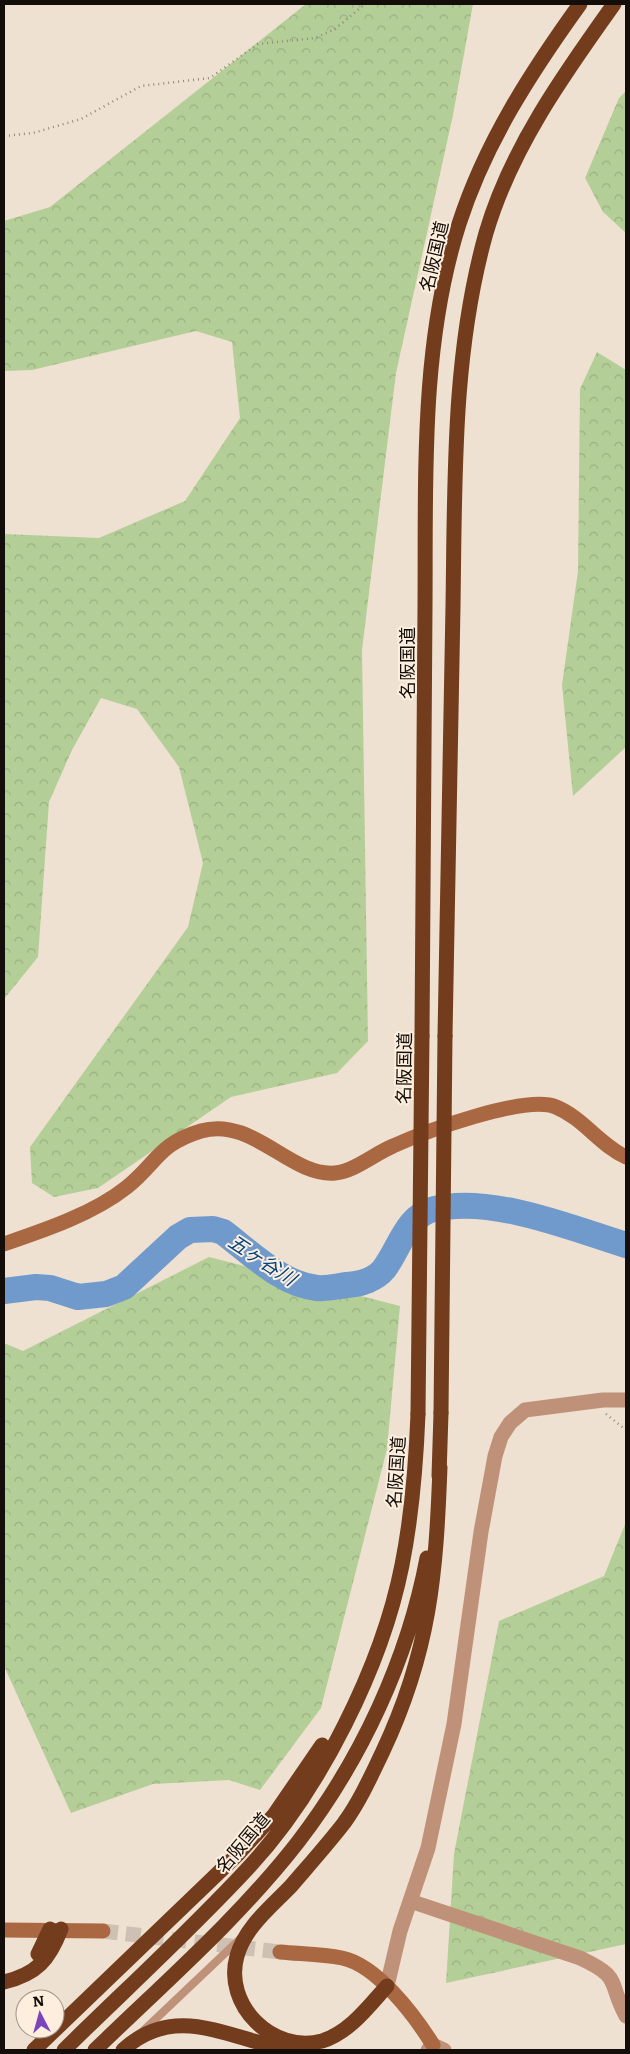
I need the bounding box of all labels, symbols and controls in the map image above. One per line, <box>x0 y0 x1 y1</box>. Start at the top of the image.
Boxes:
street label: 名阪国道 <box>412 218 454 294</box>
street label: 名阪国道 <box>393 627 420 699</box>
street label: 名阪国道 <box>389 1032 417 1104</box>
water label: 五ヶ谷川 <box>223 1227 304 1293</box>
street label: 名阪国道 <box>379 1435 411 1509</box>
street label: 名阪国道 <box>209 1806 275 1878</box>
north arrow <box>15 1989 65 2039</box>
text: N <box>32 1989 46 2011</box>

